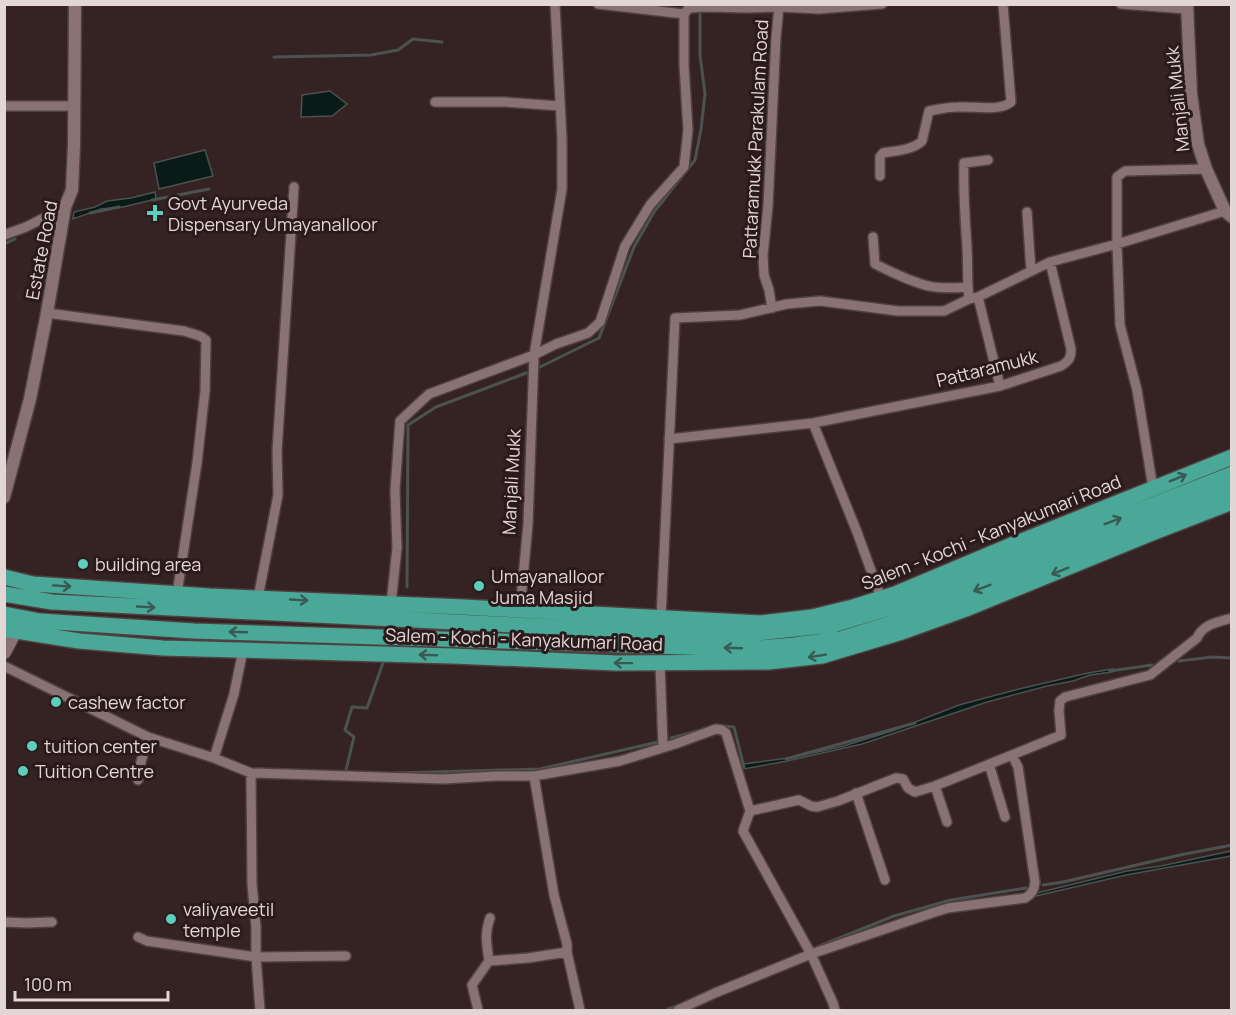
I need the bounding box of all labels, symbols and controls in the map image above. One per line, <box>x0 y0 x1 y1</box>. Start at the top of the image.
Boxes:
street label: Pattaramukk Parakulam Road <box>737 19 773 259</box>
street label: Manjali Mukk <box>1159 44 1194 153</box>
place label: Govt Ayurveda Dispensary Umayanalloor <box>168 191 378 236</box>
street label: Estate Road <box>20 198 62 302</box>
marker: Govt Ayurveda Dispensary Umayanalloor <box>146 204 164 222</box>
street label: Pattaramukk <box>934 344 1041 392</box>
street label: Manjali Mukk <box>496 427 526 536</box>
street label: Salem - Kochi - Kanyakumari Road <box>858 469 1124 595</box>
one-way arrow <box>1168 472 1187 483</box>
one-way arrow <box>1103 515 1121 526</box>
place label: building area <box>95 552 201 576</box>
marker: building area <box>76 557 90 571</box>
place label: Umayanalloor Juma Masjid <box>491 564 605 609</box>
one-way arrow <box>1052 566 1070 577</box>
marker: Umayanalloor Juma Masjid <box>472 579 486 593</box>
one-way arrow <box>52 580 72 591</box>
one-way arrow <box>973 583 992 594</box>
one-way arrow <box>288 594 308 605</box>
one-way arrow <box>136 601 156 612</box>
street label: Salem - Kochi - Kanyakumari Road <box>385 622 663 656</box>
one-way arrow <box>229 627 249 638</box>
one-way arrow <box>724 643 744 654</box>
one-way arrow <box>418 650 438 661</box>
one-way arrow <box>808 650 828 661</box>
one-way arrow <box>613 657 633 669</box>
place label: cashew factor <box>68 690 186 714</box>
marker: cashew factor <box>49 695 63 709</box>
place label: tuition center <box>44 734 157 758</box>
marker: tuition center <box>25 739 39 753</box>
place label: Tuition Centre <box>35 759 154 783</box>
marker: Tuition Centre <box>16 764 30 778</box>
place label: valiyaveetil temple <box>183 897 274 942</box>
marker: valiyaveetil temple <box>164 912 178 926</box>
scale bar <box>15 964 168 1002</box>
text: 100 m <box>24 972 72 996</box>

